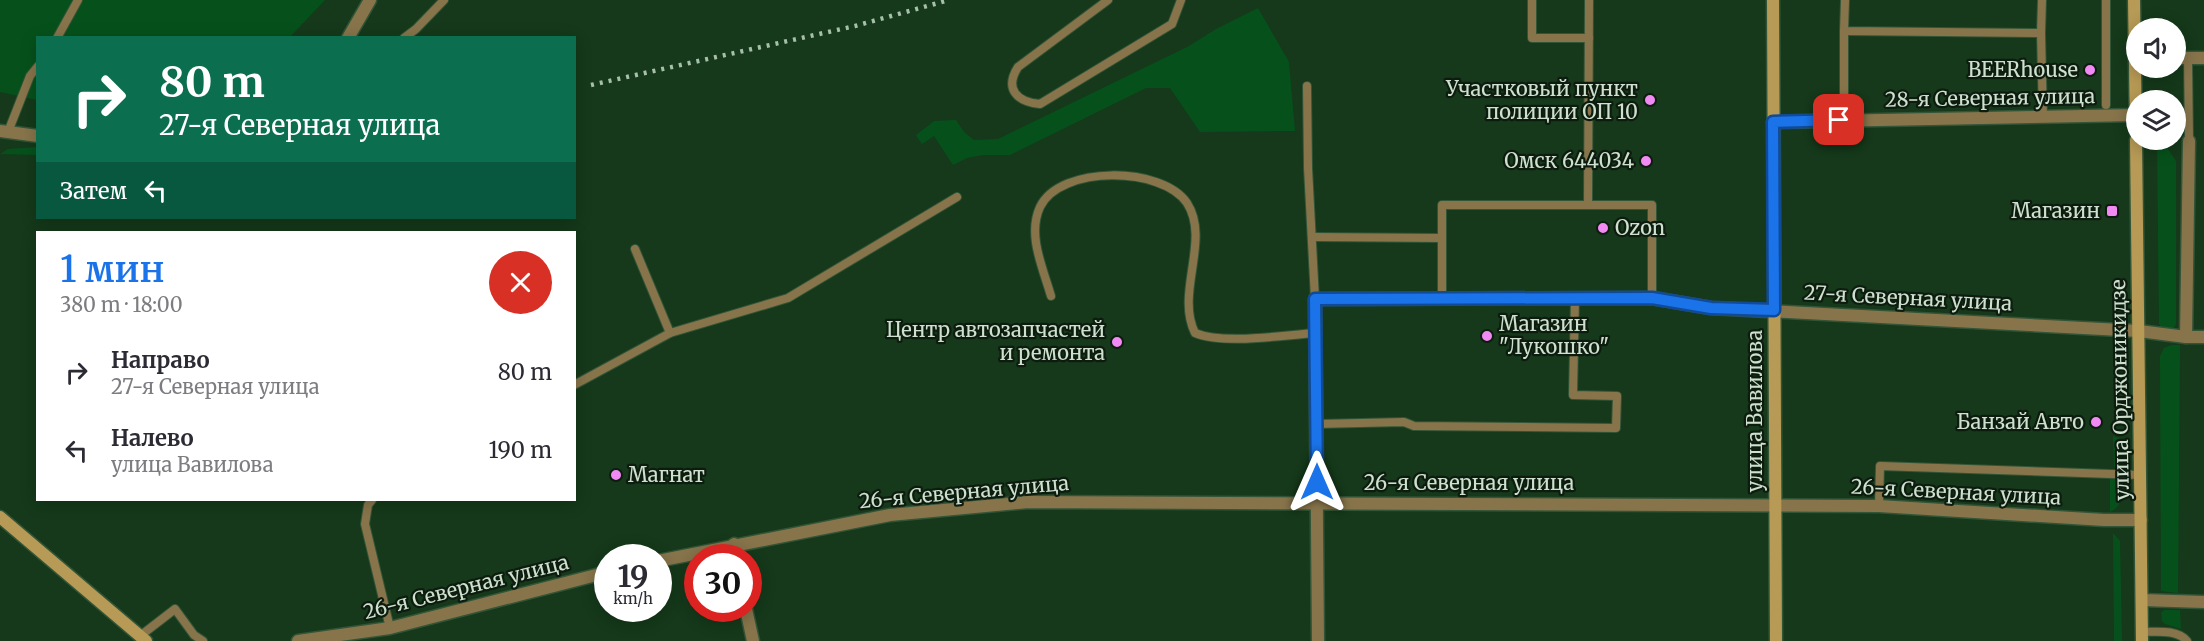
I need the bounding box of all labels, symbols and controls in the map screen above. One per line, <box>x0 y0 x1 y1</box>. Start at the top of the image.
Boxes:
map controls <box>2126 18 2186 150</box>
button: sound <box>2126 18 2186 78</box>
text: 80 m <box>159 56 265 108</box>
place label: BEERhouse <box>1968 57 2078 82</box>
icon: right <box>60 60 138 138</box>
marker: BEERhouse <box>2083 63 2097 77</box>
place label: Участковый пункт полиции ОП 10 <box>1445 76 1638 124</box>
street label: 28-я Северная улица <box>1885 83 2096 112</box>
button: layers <box>2126 90 2186 150</box>
marker: Участковый пункт полиции ОП 10 <box>1643 93 1657 107</box>
pin <box>1813 94 1864 145</box>
icon: arrive <box>1822 103 1855 136</box>
text: 27-я Северная улица <box>159 108 440 142</box>
place label: Омск 644034 <box>1504 148 1634 173</box>
marker: Омск 644034 <box>1639 154 1653 168</box>
icon: left <box>139 174 172 207</box>
text: Затем <box>60 177 127 205</box>
place label: Магазин <box>2011 198 2100 223</box>
marker: Магазин <box>2105 204 2119 218</box>
place label: Ozon <box>1615 215 1665 240</box>
marker: Ozon <box>1596 221 1610 235</box>
text: 1 мин <box>60 247 164 292</box>
button: close <box>489 251 552 314</box>
street label: улица Орджоникидзе <box>2105 279 2134 501</box>
street label: 27-я Северная улица <box>1803 280 2013 315</box>
text: 380 m · 18:00 <box>60 292 183 317</box>
place label: Магазин "Лукошко" <box>1499 311 1609 359</box>
place label: Центр автозапчастей и ремонта <box>886 317 1105 365</box>
marker: Магазин "Лукошко" <box>1480 329 1494 343</box>
street label: улица Вавилова <box>1742 330 1767 492</box>
marker: Центр автозапчастей и ремонта <box>1110 335 1124 349</box>
text: Направо <box>111 346 210 374</box>
icon: right <box>60 356 93 389</box>
text: 80 m <box>498 358 552 386</box>
text: 27-я Северная улица <box>111 374 319 399</box>
place label: Банзай Авто <box>1957 409 2084 434</box>
marker: Банзай Авто <box>2089 415 2103 429</box>
text: Налево <box>111 424 194 452</box>
icon: left <box>60 434 93 467</box>
text: 190 m <box>489 436 552 464</box>
position arrow <box>1285 450 1349 514</box>
text: улица Вавилова <box>111 452 273 477</box>
place label: Магнат <box>628 462 705 487</box>
marker: Магнат <box>609 468 623 482</box>
street label: 26-я Северная улица <box>858 470 1070 513</box>
street label: 26-я Северная улица <box>1364 470 1575 495</box>
street label: 26-я Северная улица <box>1850 474 2062 510</box>
speed limit sign: 30 <box>684 544 762 622</box>
street label: 26-я Северная улица <box>361 549 571 624</box>
text: 19 <box>617 557 649 595</box>
text: km/h <box>613 589 653 608</box>

